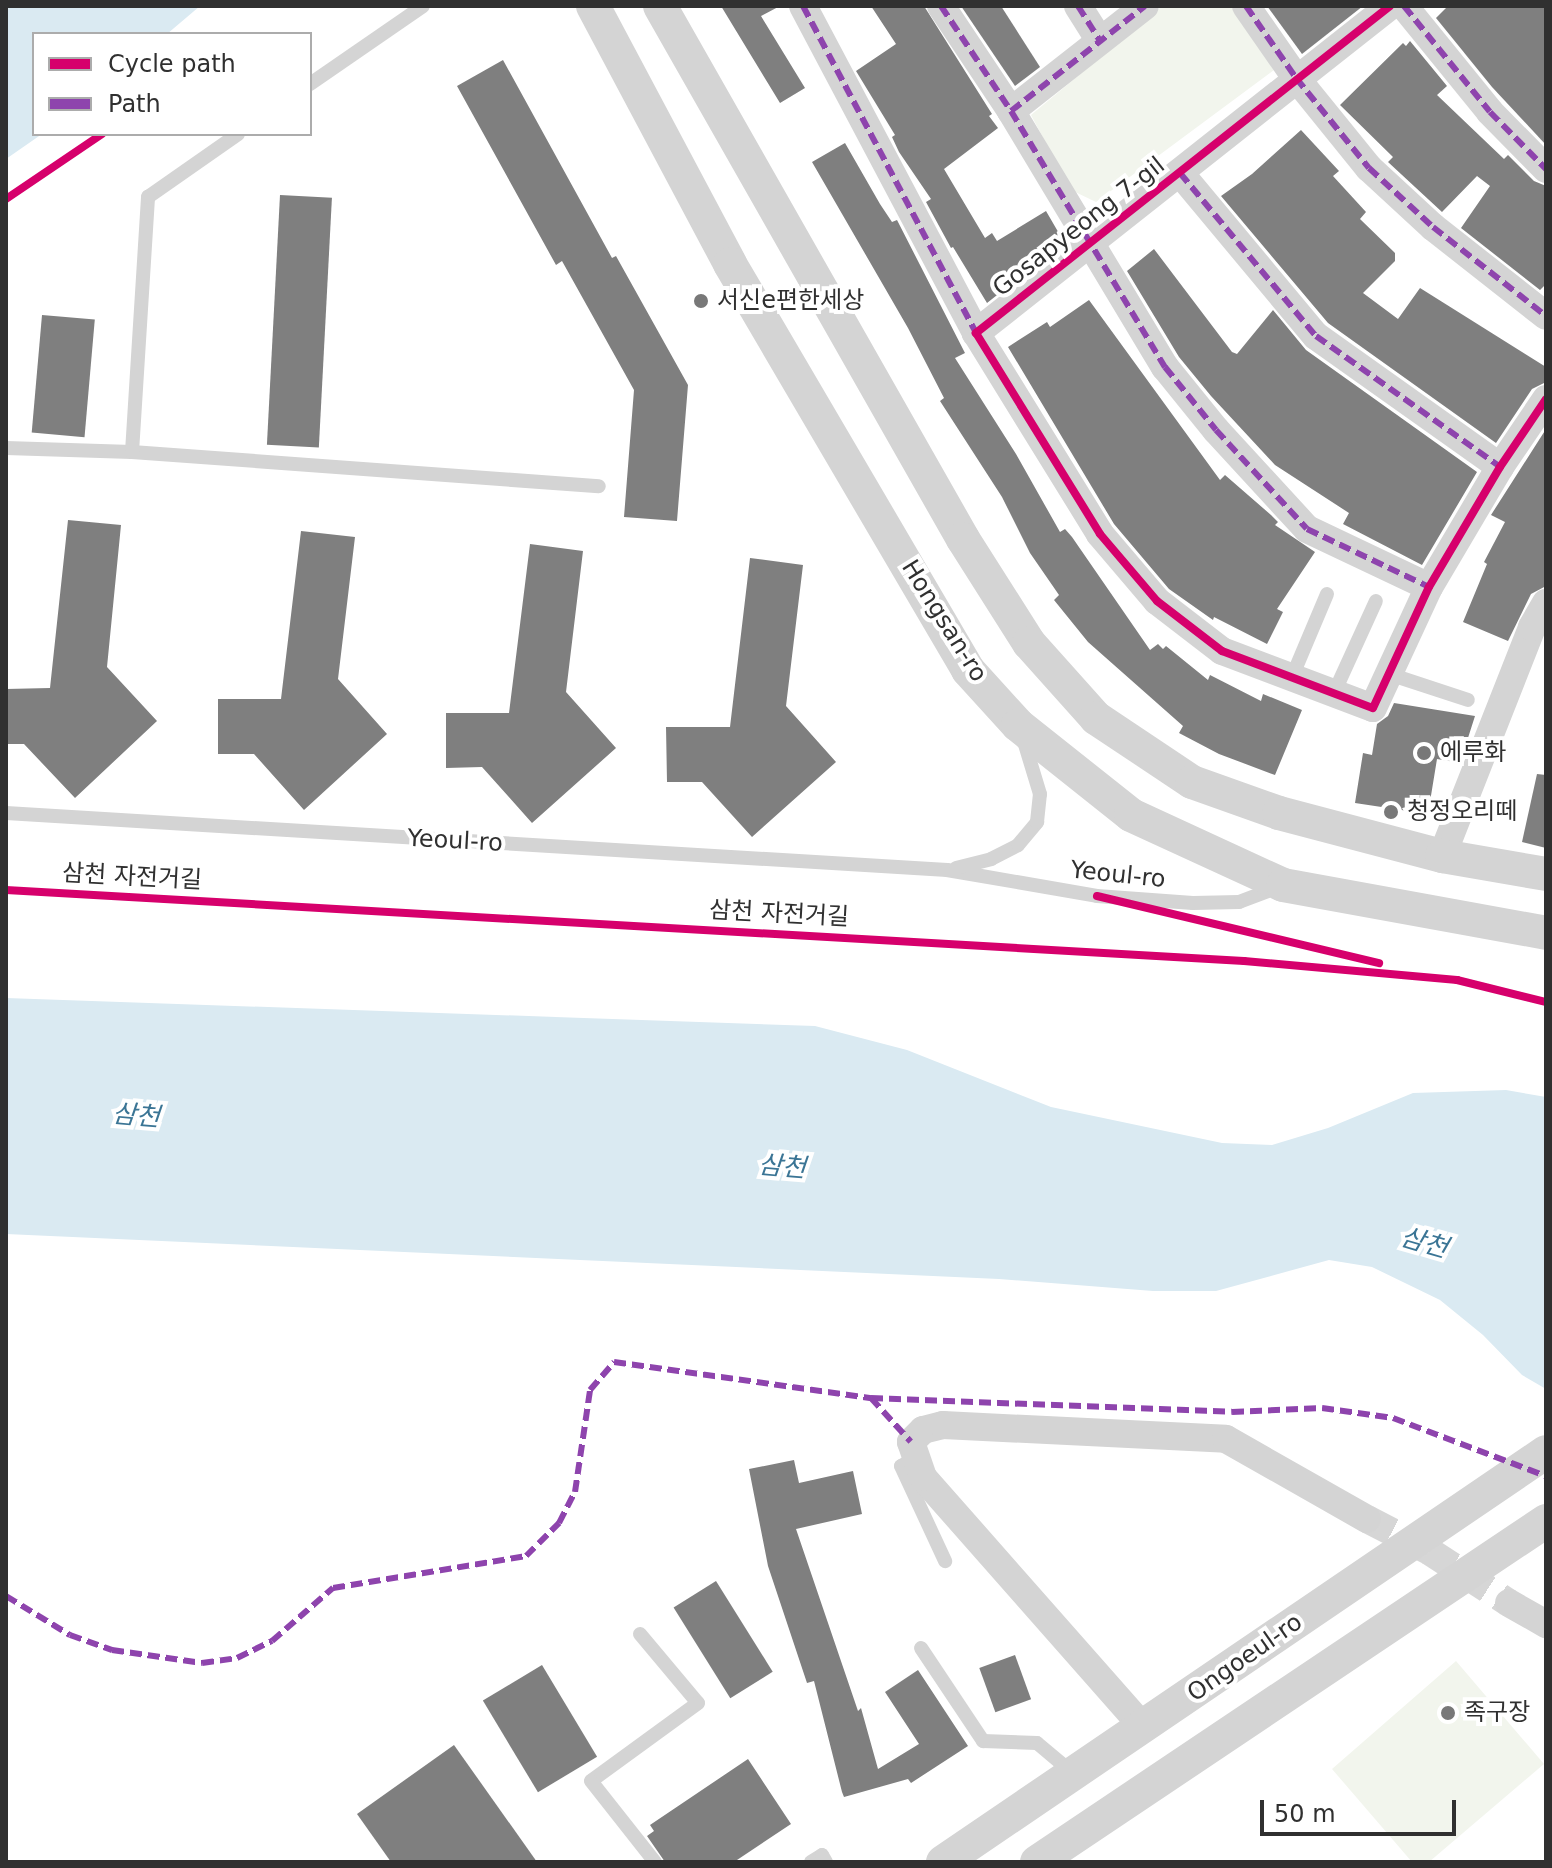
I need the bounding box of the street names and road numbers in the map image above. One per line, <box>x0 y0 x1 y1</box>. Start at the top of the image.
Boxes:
street label: Gosapyeong 7-gil <box>987 151 1171 303</box>
street label: Hongsan-ro <box>895 555 993 687</box>
street label: Yeoul-ro <box>407 824 503 858</box>
street label: Yeoul-ro <box>1069 856 1167 894</box>
street label: 삼천 자전거길 <box>61 859 203 895</box>
street label: 삼천 자전거길 <box>708 896 850 932</box>
street label: Ongoeul-ro <box>1182 1608 1308 1708</box>

